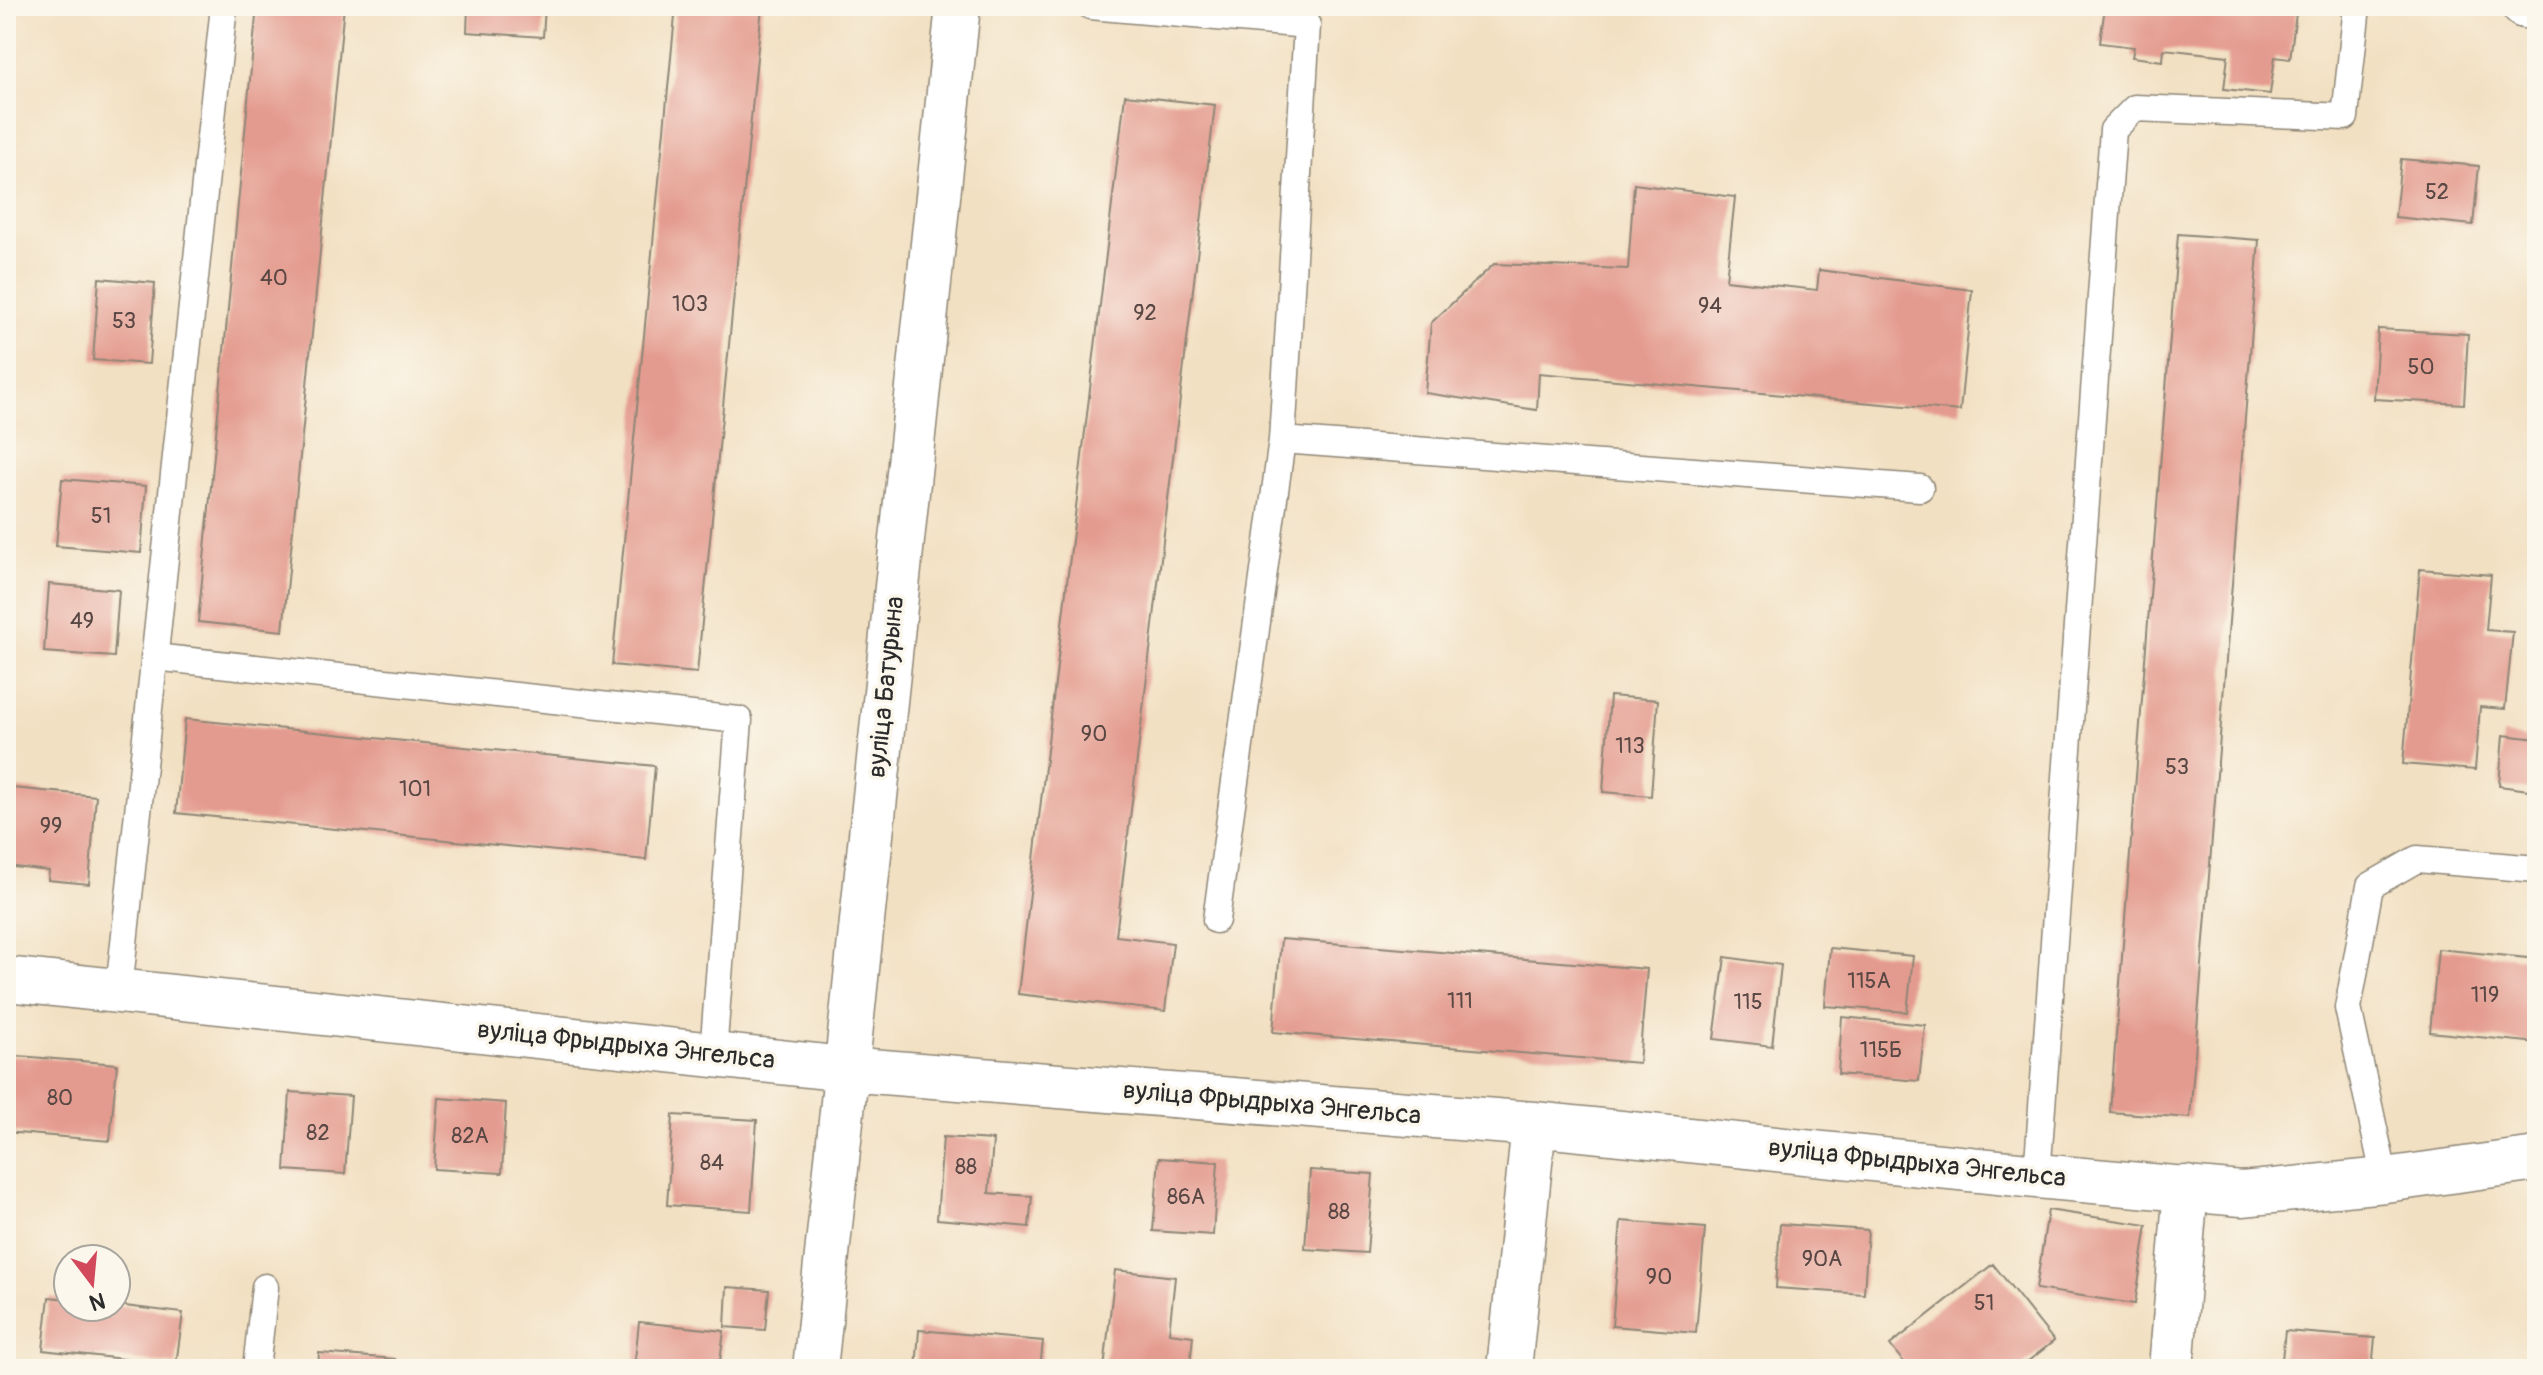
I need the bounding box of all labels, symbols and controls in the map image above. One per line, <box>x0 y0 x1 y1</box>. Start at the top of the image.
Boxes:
house number: 52 <box>2425 178 2449 206</box>
house number: 40 <box>260 264 288 292</box>
house number: 103 <box>672 290 708 318</box>
house number: 94 <box>1698 292 1722 320</box>
house number: 92 <box>1133 299 1157 327</box>
house number: 53 <box>112 307 136 335</box>
house number: 50 <box>2408 353 2434 381</box>
house number: 51 <box>91 502 111 530</box>
street label: вуліца Батурына <box>861 595 911 779</box>
house number: 49 <box>70 607 94 635</box>
house number: 90 <box>1081 720 1107 748</box>
house number: 113 <box>1615 732 1645 760</box>
house number: 53 <box>2165 753 2189 781</box>
house number: 101 <box>399 775 431 803</box>
house number: 99 <box>40 812 62 840</box>
house number: 115А <box>1847 967 1891 995</box>
house number: 119 <box>2471 981 2499 1009</box>
house number: 111 <box>1447 987 1473 1015</box>
house number: 115 <box>1733 988 1763 1016</box>
street label: вуліца Фрыдрыха Энгельса <box>476 1013 776 1077</box>
house number: 115Б <box>1860 1036 1902 1064</box>
street label: вуліца Фрыдрыха Энгельса <box>1122 1074 1422 1132</box>
house number: 80 <box>47 1084 73 1112</box>
house number: 82 <box>306 1119 330 1147</box>
house number: 82А <box>451 1122 489 1150</box>
street label: вуліца Фрыдрыха Энгельса <box>1767 1131 2067 1195</box>
house number: 84 <box>700 1149 724 1177</box>
house number: 88 <box>955 1153 977 1181</box>
house number: 86А <box>1167 1183 1205 1211</box>
house number: 88 <box>1328 1198 1350 1226</box>
north arrow <box>52 1243 132 1323</box>
house number: 90А <box>1802 1245 1842 1273</box>
house number: 90 <box>1646 1263 1672 1291</box>
text: N <box>86 1286 108 1317</box>
house number: 51 <box>1974 1289 1994 1317</box>

